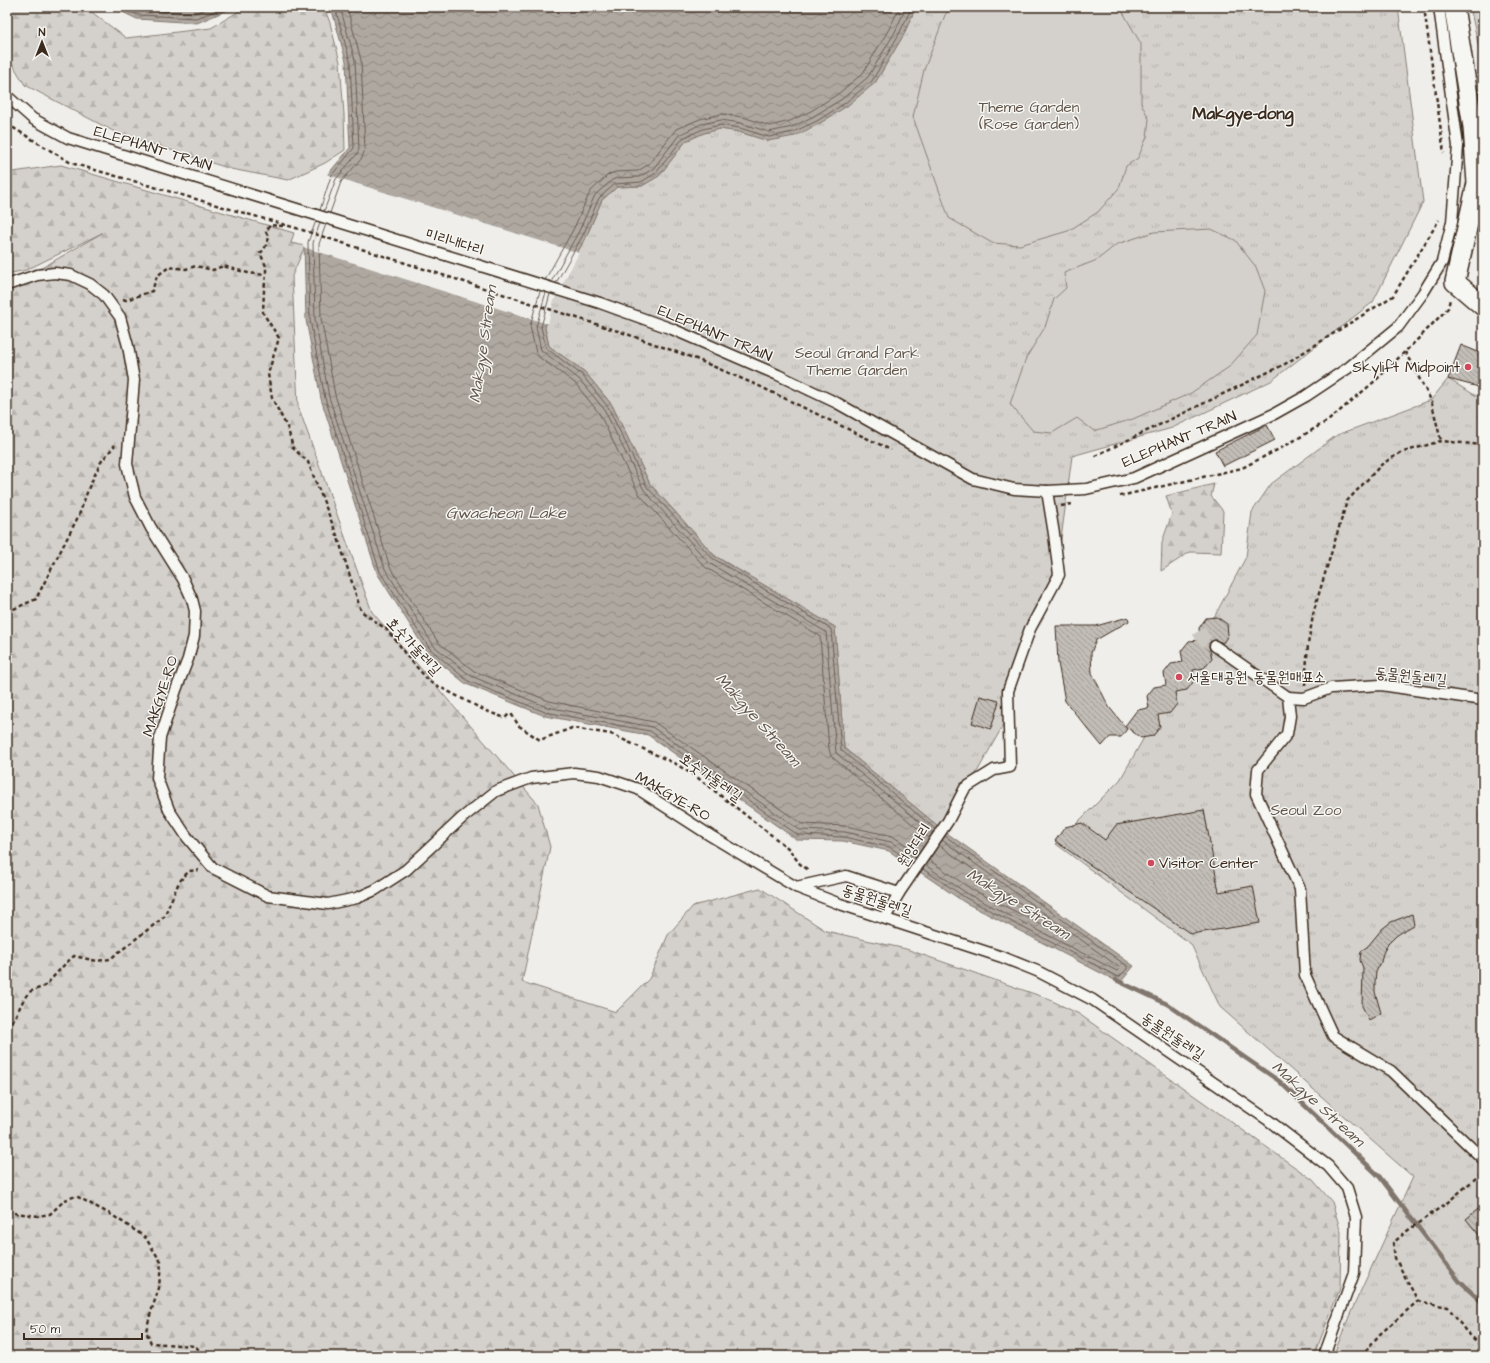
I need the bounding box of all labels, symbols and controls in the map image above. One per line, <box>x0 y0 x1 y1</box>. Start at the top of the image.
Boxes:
north arrow <box>22 22 62 62</box>
text: N <box>39 25 46 40</box>
park label: Theme Garden (Rose Garden) <box>979 97 1080 135</box>
district label: Makgye-dong <box>1192 102 1294 127</box>
street label: ELEPHANT TRAIN <box>91 121 214 176</box>
street label: 미리내다리 <box>423 224 487 261</box>
water label: Makgye Stream <box>464 283 503 404</box>
street label: ELEPHANT TRAIN <box>654 300 775 367</box>
park label: Seoul Grand Park Theme Garden <box>795 343 919 381</box>
place label: Skylift Midpoint <box>1352 357 1460 379</box>
marker: Skylift Midpoint <box>1463 362 1473 372</box>
street label: ELEPHANT TRAIN <box>1119 406 1240 473</box>
water label: Gwacheon Lake <box>446 502 567 524</box>
street label: 호숫가둘레길 <box>381 613 446 680</box>
street label: MAKGYE-RO <box>138 653 183 739</box>
street label: 동물원둘레길 <box>1374 662 1448 691</box>
place label: 서울대공원 동물원매표소 <box>1187 667 1326 688</box>
water label: Makgye Stream <box>710 668 807 773</box>
marker: 서울대공원 동물원매표소 <box>1174 672 1184 682</box>
street label: 호숫가둘레길 <box>675 748 746 807</box>
street label: MAKGYE-RO <box>631 766 714 826</box>
park label: Seoul Zoo <box>1271 800 1342 821</box>
street label: 원앙다리 <box>892 819 936 871</box>
place label: Visitor Center <box>1159 853 1258 874</box>
marker: Visitor Center <box>1146 858 1156 868</box>
water label: Makgye Stream <box>962 863 1076 946</box>
street label: 동물원둘레길 <box>839 879 915 922</box>
street label: 동물원둘레길 <box>1137 1007 1209 1065</box>
water label: Makgye Stream <box>1266 1056 1371 1153</box>
scale bar <box>24 1315 142 1341</box>
text: 50 m <box>30 1321 61 1338</box>

